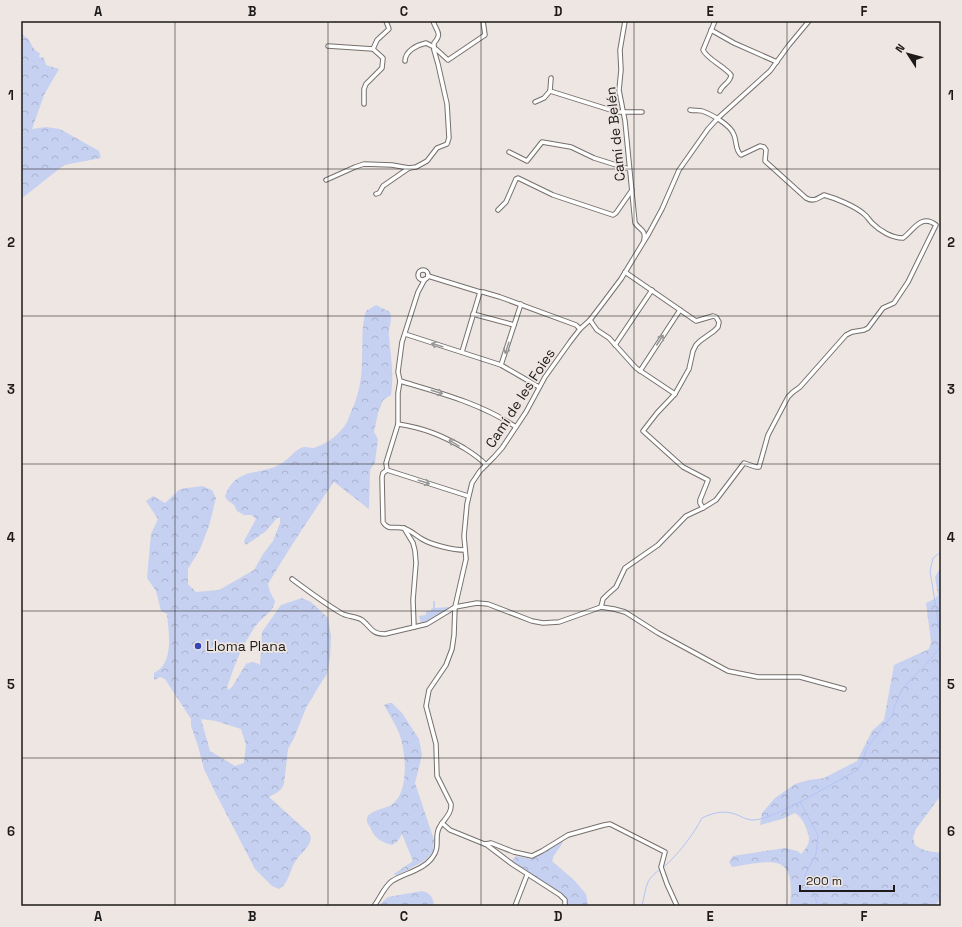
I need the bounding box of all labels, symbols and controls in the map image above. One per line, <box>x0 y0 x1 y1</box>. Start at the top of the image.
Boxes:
text: A <box>94 3 103 20</box>
text: B <box>248 3 257 20</box>
text: C <box>400 3 408 20</box>
text: D <box>554 3 563 20</box>
text: E <box>706 3 714 20</box>
text: F <box>861 3 868 20</box>
north arrow <box>888 34 928 74</box>
text: N <box>892 41 908 55</box>
street label: Camí de Belén <box>601 86 629 182</box>
text: 1 <box>8 87 14 104</box>
text: 1 <box>948 87 954 104</box>
text: 2 <box>7 234 15 251</box>
text: 2 <box>947 234 955 251</box>
one-way arrow <box>656 335 664 346</box>
one-way arrow <box>432 340 444 348</box>
one-way arrow <box>502 342 510 354</box>
street label: Camí de les Foies <box>481 345 559 451</box>
text: 3 <box>7 381 15 398</box>
text: 3 <box>947 381 955 398</box>
one-way arrow <box>430 389 443 396</box>
one-way arrow <box>448 438 460 446</box>
one-way arrow <box>417 479 430 486</box>
text: 4 <box>7 529 15 546</box>
text: 4 <box>947 529 955 546</box>
place label: Lloma Plana <box>206 637 286 655</box>
marker: Lloma Plana <box>193 641 203 651</box>
text: 5 <box>7 676 15 693</box>
text: 5 <box>947 676 955 693</box>
text: 6 <box>7 823 15 840</box>
text: 6 <box>947 823 955 840</box>
scale bar <box>800 867 894 893</box>
text: 200 m <box>806 873 842 889</box>
text: A <box>94 908 103 925</box>
text: B <box>248 908 257 925</box>
text: C <box>400 908 408 925</box>
text: D <box>554 908 563 925</box>
text: E <box>706 908 714 925</box>
text: F <box>861 908 868 925</box>

